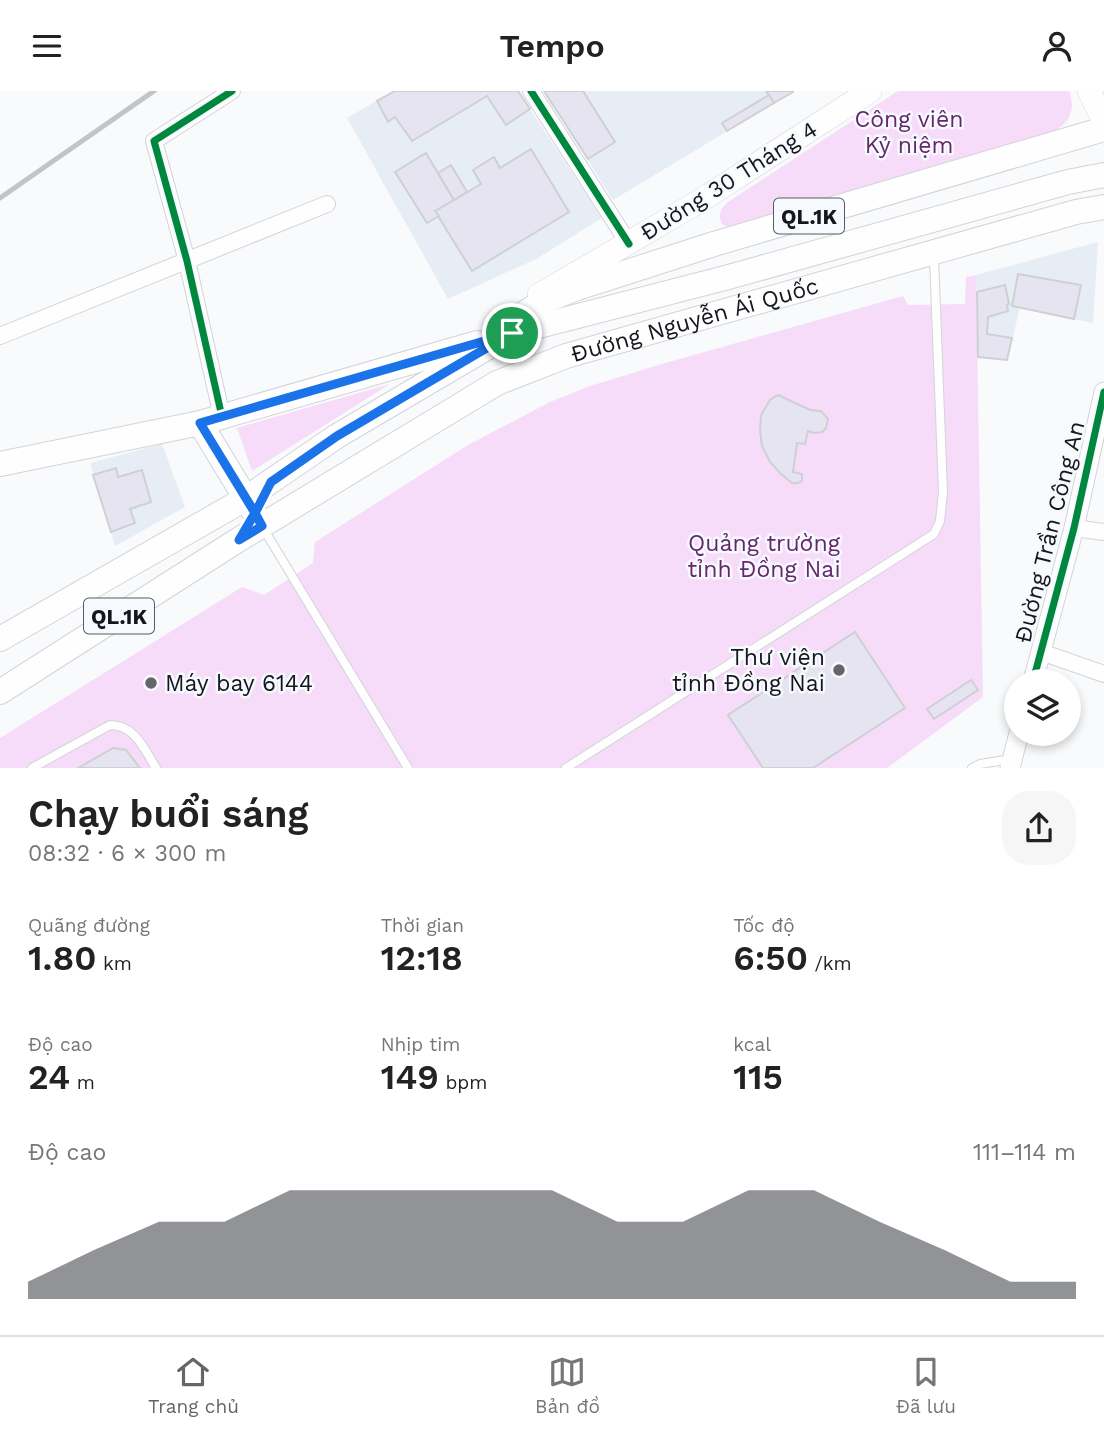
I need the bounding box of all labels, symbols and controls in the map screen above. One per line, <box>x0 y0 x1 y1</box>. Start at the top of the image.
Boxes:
icon: menu <box>28 27 66 65</box>
text: Tempo <box>499 27 605 65</box>
icon: person <box>1038 27 1076 65</box>
park label: Công viên Kỷ niệm <box>855 106 963 159</box>
street label: Đường 30 Tháng 4 <box>636 116 822 246</box>
road number: QL.1K <box>774 199 844 233</box>
street label: Đường Nguyễn Ái Quốc <box>568 272 821 367</box>
pin <box>482 303 542 363</box>
icon: arrive <box>493 314 531 352</box>
street label: Đường Trần Công An <box>1009 418 1091 646</box>
park label: Quảng trường tỉnh Đồng Nai <box>687 530 841 583</box>
road number: QL.1K <box>84 599 154 633</box>
place label: Thư viện tỉnh Đồng Nai <box>672 644 825 697</box>
marker: Thư viện tỉnh Đồng Nai <box>831 662 847 678</box>
map controls <box>1004 669 1081 746</box>
button: layers <box>1004 669 1081 746</box>
place label: Máy bay 6144 <box>165 670 313 697</box>
marker: Máy bay 6144 <box>143 675 159 691</box>
button: share <box>1002 791 1076 865</box>
text: Chạy buổi sáng <box>28 792 308 836</box>
text: 08:32 · 6 × 300 m <box>28 840 226 867</box>
text: Quãng đường <box>28 914 150 937</box>
text: Thời gian <box>381 914 464 937</box>
text: Tốc độ <box>733 914 795 937</box>
text: 1.80 <box>28 937 96 979</box>
text: 12:18 <box>381 937 463 979</box>
text: 6:50 <box>733 937 808 979</box>
text: km <box>96 952 132 975</box>
text: /km <box>808 952 852 975</box>
text: Độ cao <box>28 1033 93 1056</box>
text: Nhịp tim <box>381 1033 460 1056</box>
text: kcal <box>733 1033 771 1056</box>
text: 24 <box>28 1056 70 1098</box>
text: 149 <box>381 1056 439 1098</box>
text: 115 <box>733 1056 783 1098</box>
text: m <box>70 1071 95 1094</box>
text: bpm <box>439 1071 487 1094</box>
text: Độ cao <box>28 1139 106 1166</box>
text: 111–114 m <box>973 1139 1076 1166</box>
tab: Trang chủ <box>148 1353 239 1418</box>
tab: Bản đồ <box>535 1353 600 1418</box>
tab: Đã lưu <box>896 1353 956 1418</box>

